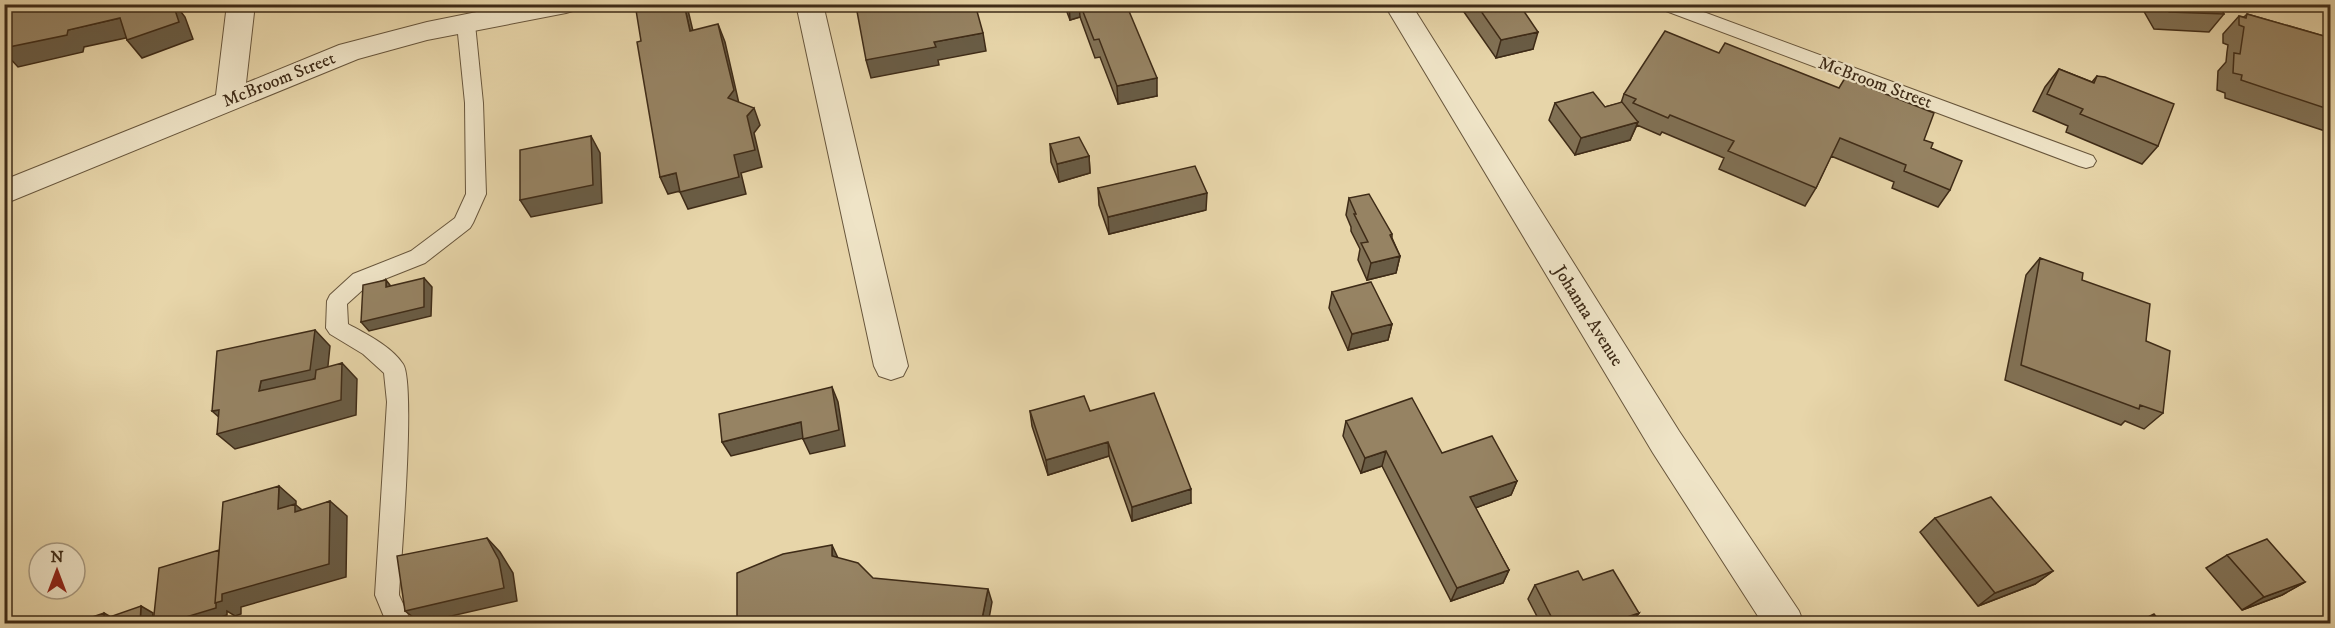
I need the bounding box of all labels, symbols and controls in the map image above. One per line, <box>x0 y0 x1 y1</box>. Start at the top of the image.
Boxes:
street label: McBroom Street <box>220 47 339 113</box>
street label: McBroom Street <box>1815 52 1935 114</box>
street label: Johanna Avenue <box>1547 260 1628 371</box>
north arrow <box>27 541 87 601</box>
text: N <box>50 547 64 567</box>

